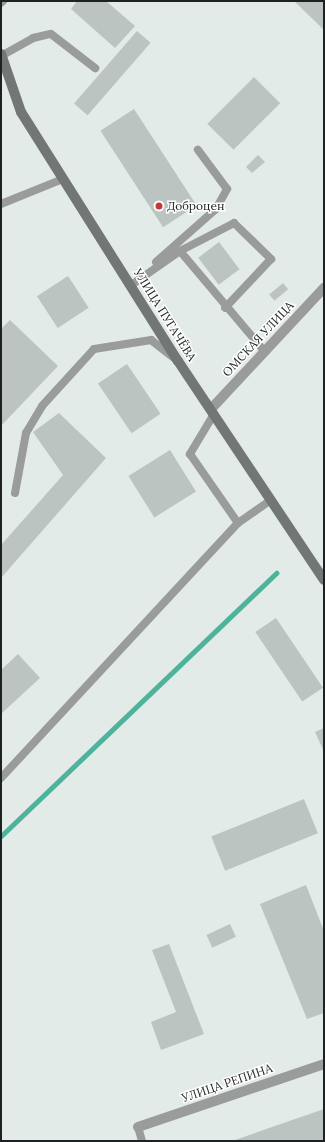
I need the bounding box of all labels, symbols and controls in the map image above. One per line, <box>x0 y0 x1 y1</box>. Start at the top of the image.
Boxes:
place label: Доброцен <box>167 199 224 213</box>
marker: Доброцен <box>154 201 164 211</box>
street label: УЛИЦА ПУГАЧЁВА <box>131 266 199 364</box>
street label: ОМСКАЯ УЛИЦА <box>219 298 297 380</box>
street label: УЛИЦА РЕПИНА <box>180 1061 274 1105</box>

